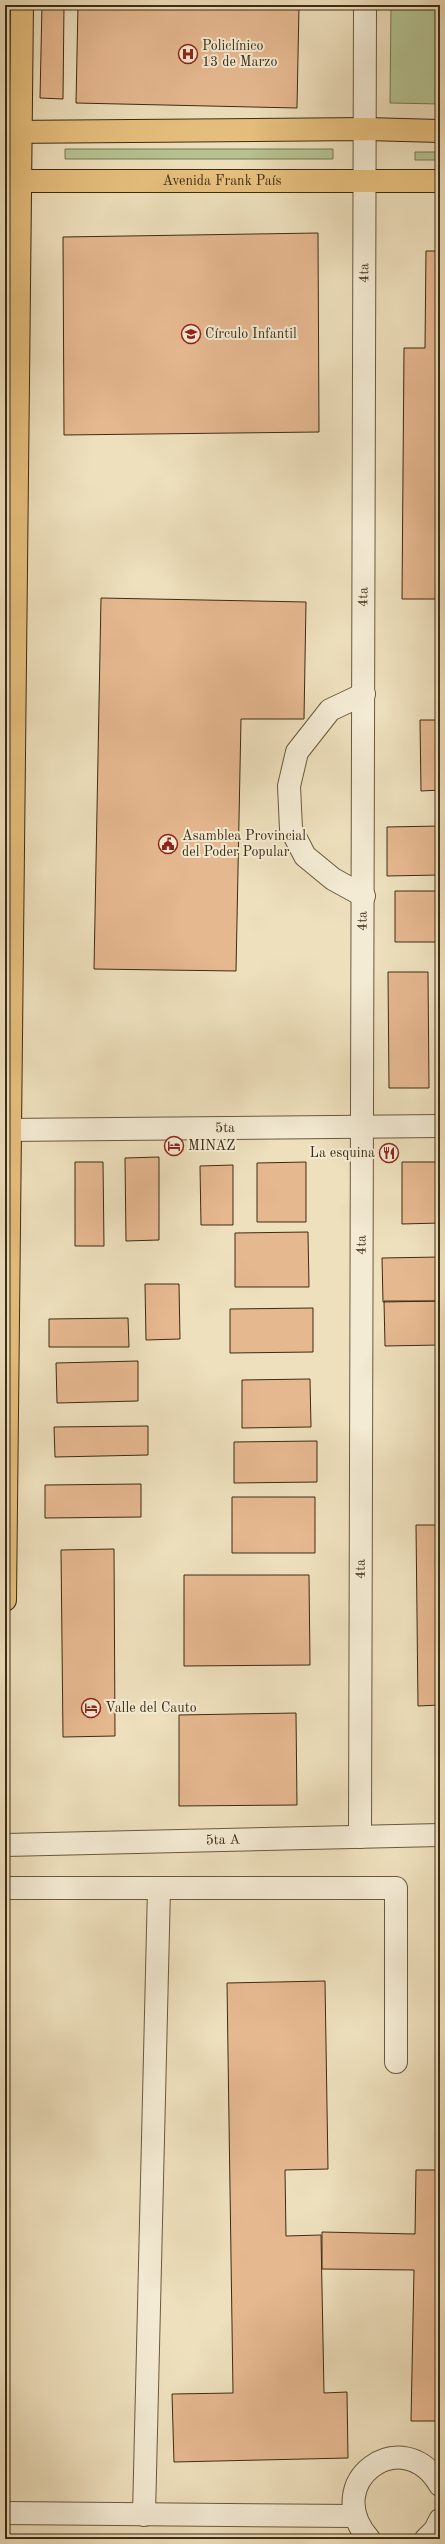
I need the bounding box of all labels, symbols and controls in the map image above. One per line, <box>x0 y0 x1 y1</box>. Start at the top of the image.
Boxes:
place label: Policlínico 13 de Marzo <box>202 39 277 69</box>
hospital icon: Policlínico 13 de Marzo <box>177 43 199 65</box>
street label: Avenida Frank País <box>162 174 282 188</box>
street label: 4ta <box>357 263 371 283</box>
school or university icon: Círculo Infantil <box>180 323 202 345</box>
place label: Círculo Infantil <box>205 327 297 341</box>
street label: 4ta <box>356 587 370 607</box>
place label: Asamblea Provincial del Poder Popular <box>182 829 306 859</box>
public building icon: Asamblea Provincial del Poder Popular <box>157 833 179 855</box>
street label: 4ta <box>355 911 370 931</box>
street label: 5ta <box>215 1121 235 1135</box>
hotel icon: MINAZ <box>163 1135 185 1157</box>
place label: MINAZ <box>188 1139 235 1153</box>
restaurant icon: La esquina <box>378 1142 400 1164</box>
place label: La esquina <box>310 1146 375 1160</box>
street label: 4ta <box>355 1235 369 1255</box>
street label: 4ta <box>354 1559 368 1579</box>
hotel icon: Valle del Cauto <box>80 1697 102 1719</box>
place label: Valle del Cauto <box>105 1701 197 1715</box>
street label: 5ta A <box>205 1833 241 1847</box>

